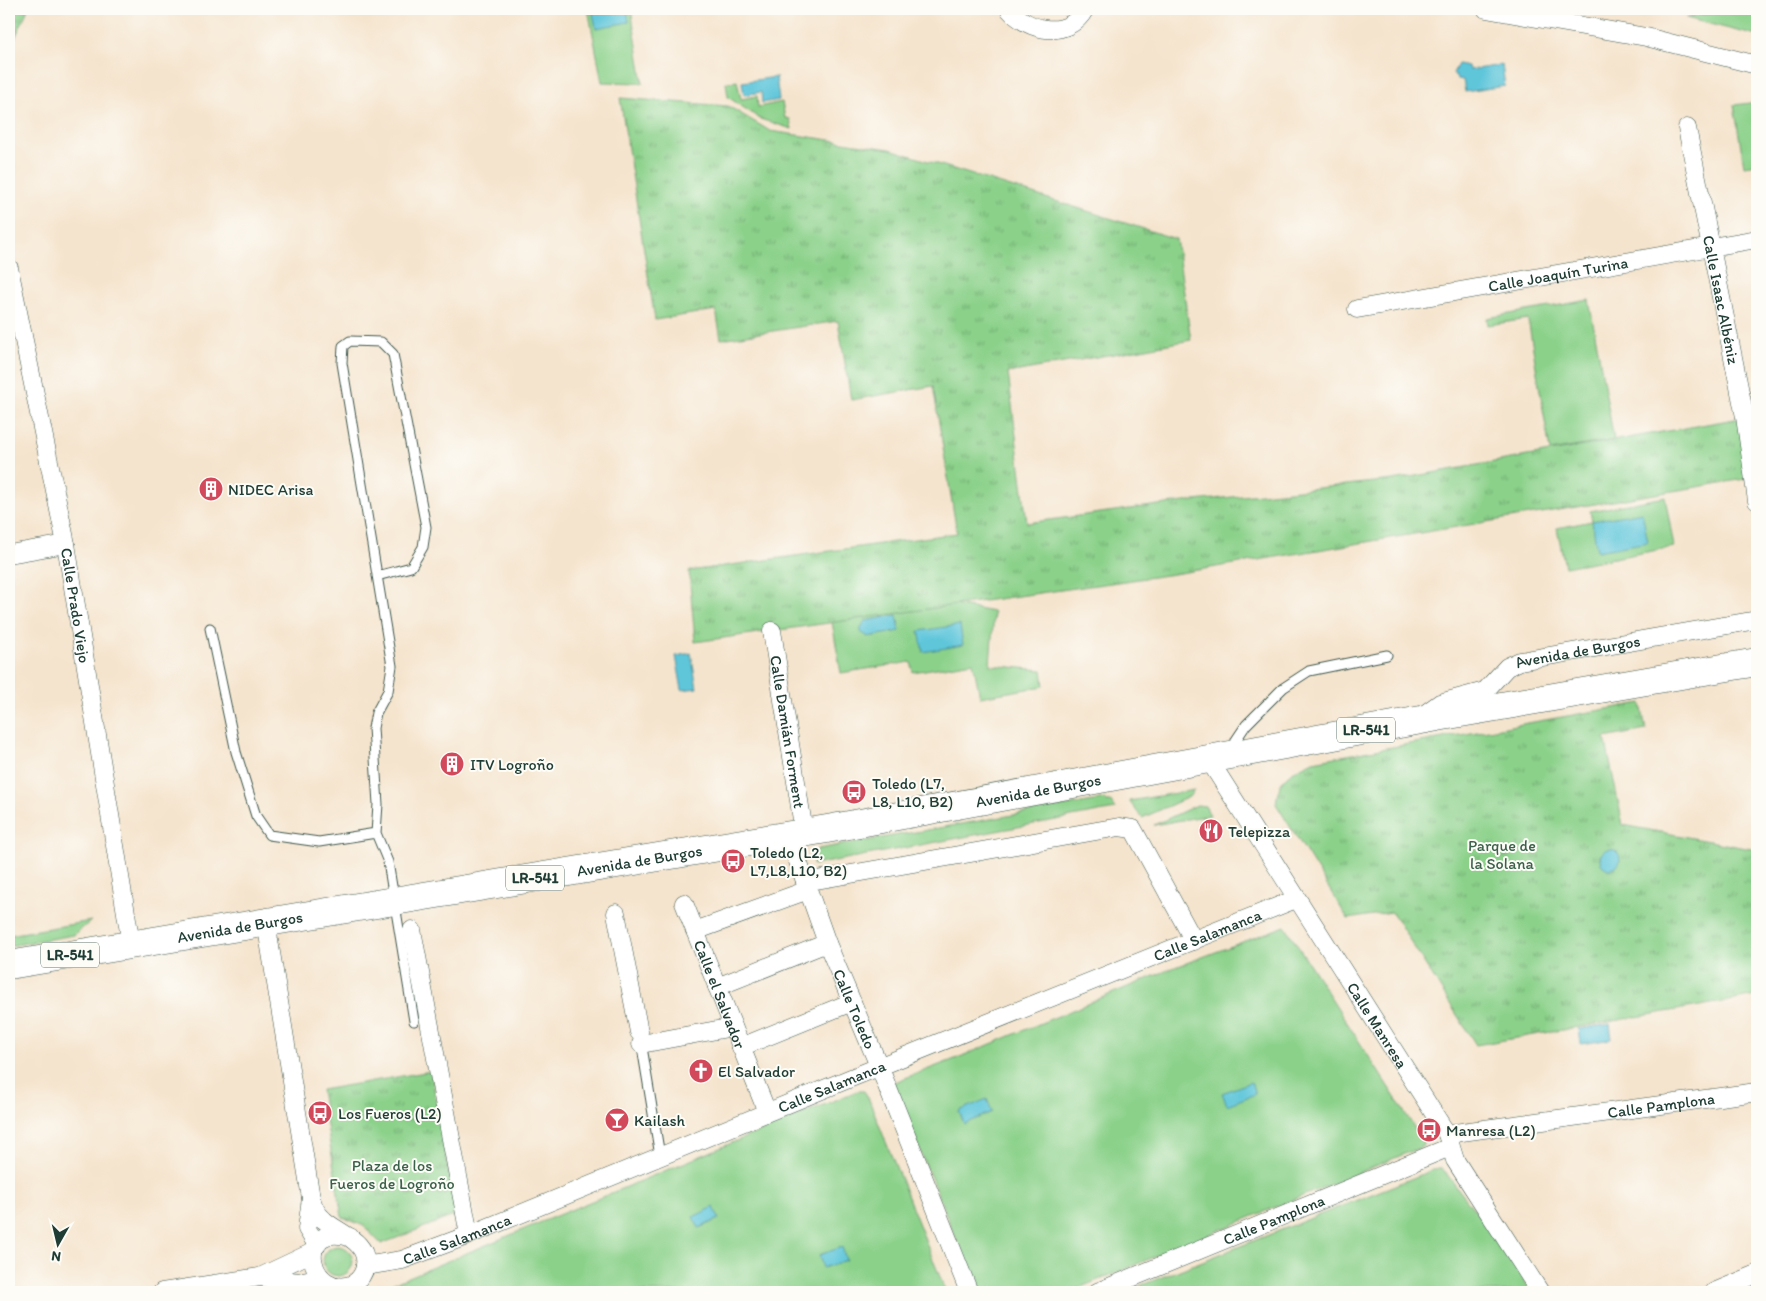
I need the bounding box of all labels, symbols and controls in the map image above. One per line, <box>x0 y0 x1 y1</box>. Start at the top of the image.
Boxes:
street label: Calle Isaac Albéniz <box>1699 234 1743 367</box>
street label: Calle Joaquín Turina <box>1487 253 1629 296</box>
building icon: NIDEC Arisa <box>198 476 224 502</box>
place label: NIDEC Arisa <box>228 480 314 499</box>
street label: Calle Prado Viejo <box>57 546 94 665</box>
street label: Avenida de Burgos <box>1512 631 1642 672</box>
street label: Calle Damián Forment <box>766 654 809 810</box>
road number: LR-541 <box>1337 718 1395 742</box>
building icon: ITV Logroño <box>439 751 465 777</box>
place label: ITV Logroño <box>470 755 554 774</box>
street label: Avenida de Burgos <box>974 770 1103 812</box>
place label: Toledo (L7, L8, L10, B2) <box>872 774 953 811</box>
bus stop icon: Toledo (L7, L8, L10, B2) <box>841 779 867 805</box>
restaurant icon: Telepizza <box>1198 818 1224 844</box>
place label: Telepizza <box>1228 822 1291 841</box>
park label: Parque de la Solana <box>1468 836 1536 873</box>
street label: Avenida de Burgos <box>575 841 704 880</box>
place label: Toledo (L2, L7,L8,L10, B2) <box>750 843 847 880</box>
bus stop icon: Toledo (L2, L7,L8,L10, B2) <box>720 848 746 874</box>
road number: LR-541 <box>506 866 564 890</box>
street label: Calle Salamanca <box>1151 905 1265 965</box>
street label: Avenida de Burgos <box>176 907 304 947</box>
street label: Calle el Salvador <box>690 937 750 1052</box>
road number: LR-541 <box>41 942 99 968</box>
street label: Calle Toledo <box>829 966 880 1052</box>
street label: Calle Manresa <box>1343 979 1412 1072</box>
street label: Calle Salamanca <box>775 1056 889 1117</box>
church icon: El Salvador <box>688 1058 714 1084</box>
place label: El Salvador <box>718 1062 795 1081</box>
street label: Calle Pamplona <box>1606 1089 1716 1122</box>
bus stop icon: Los Fueros (L2) <box>307 1100 333 1126</box>
place label: Los Fueros (L2) <box>338 1104 442 1123</box>
bar icon: Kailash <box>604 1107 630 1133</box>
place label: Kailash <box>634 1111 686 1130</box>
bus stop icon: Manresa (L2) <box>1416 1117 1442 1143</box>
place label: Manresa (L2) <box>1446 1121 1536 1140</box>
park label: Plaza de los Fueros de Logroño <box>329 1156 455 1193</box>
street label: Calle Pamplona <box>1220 1191 1328 1249</box>
street label: Calle Salamanca <box>400 1210 515 1269</box>
north arrow <box>32 1218 82 1268</box>
text: N <box>50 1247 62 1265</box>

